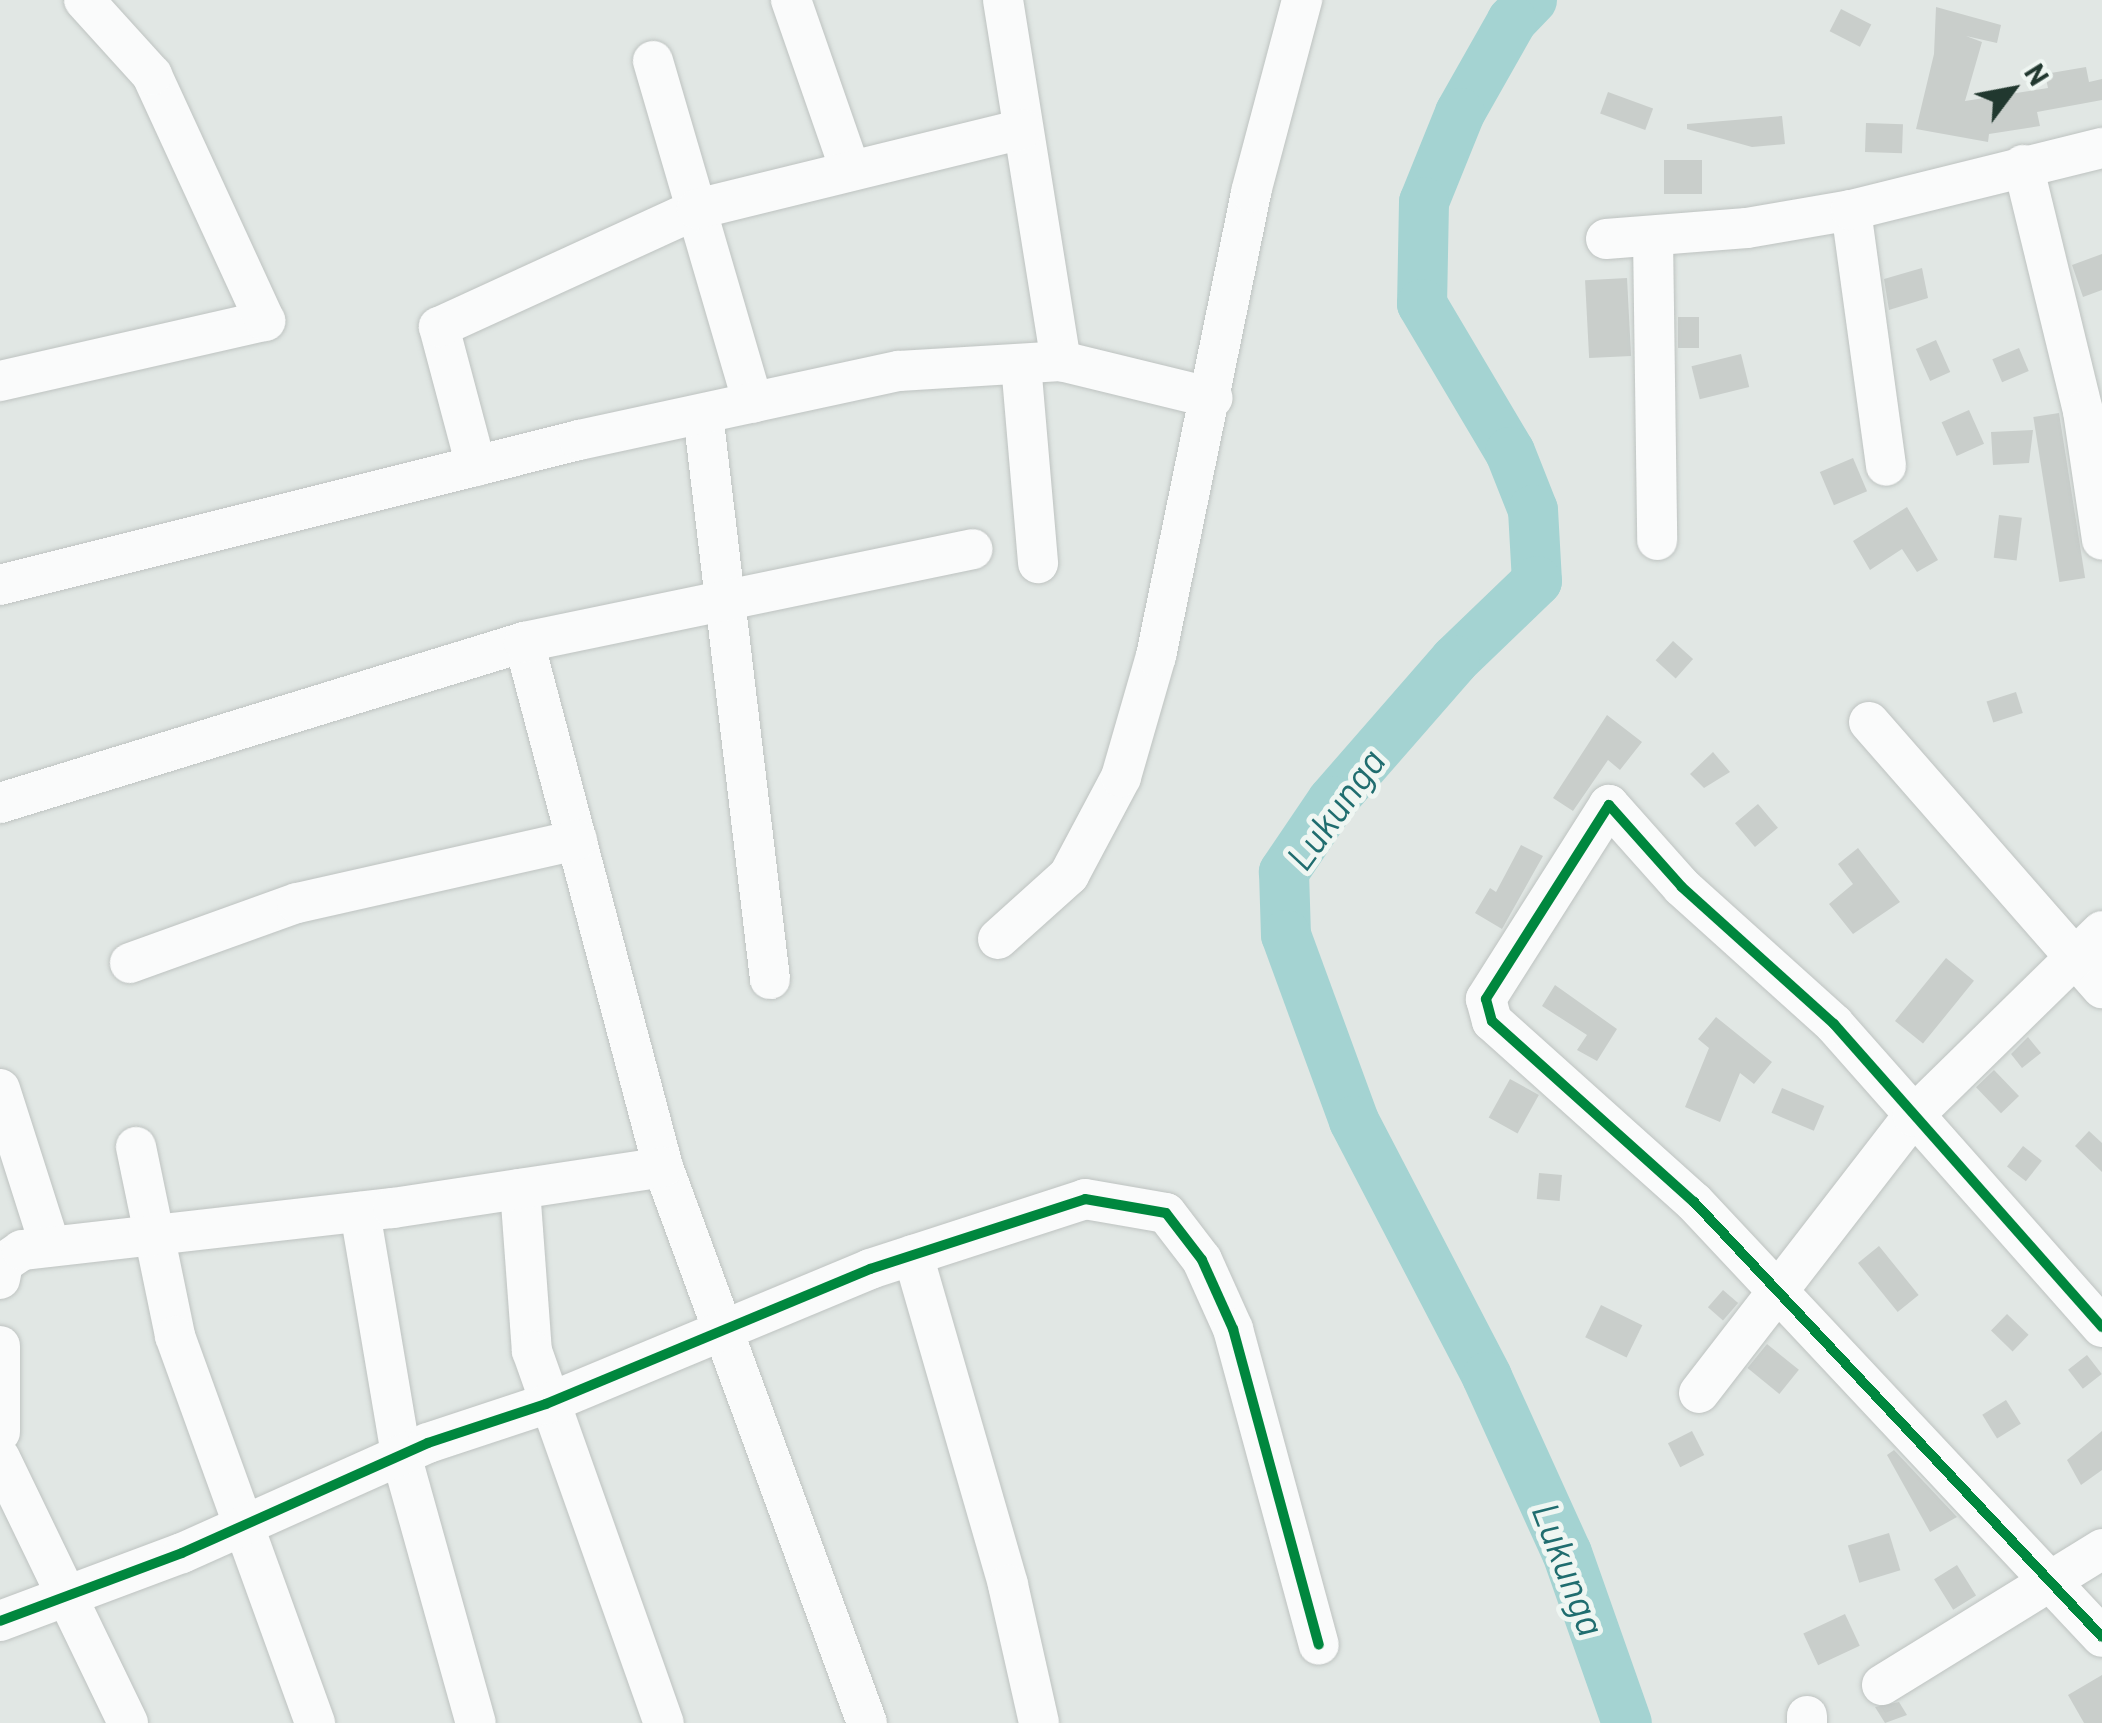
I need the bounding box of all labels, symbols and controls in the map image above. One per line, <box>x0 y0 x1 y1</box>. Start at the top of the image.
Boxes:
north arrow <box>1962 40 2062 140</box>
text: N <box>2018 57 2057 91</box>
water label: Lukunga <box>1276 740 1394 878</box>
water label: Lukunga <box>1523 1496 1615 1642</box>

